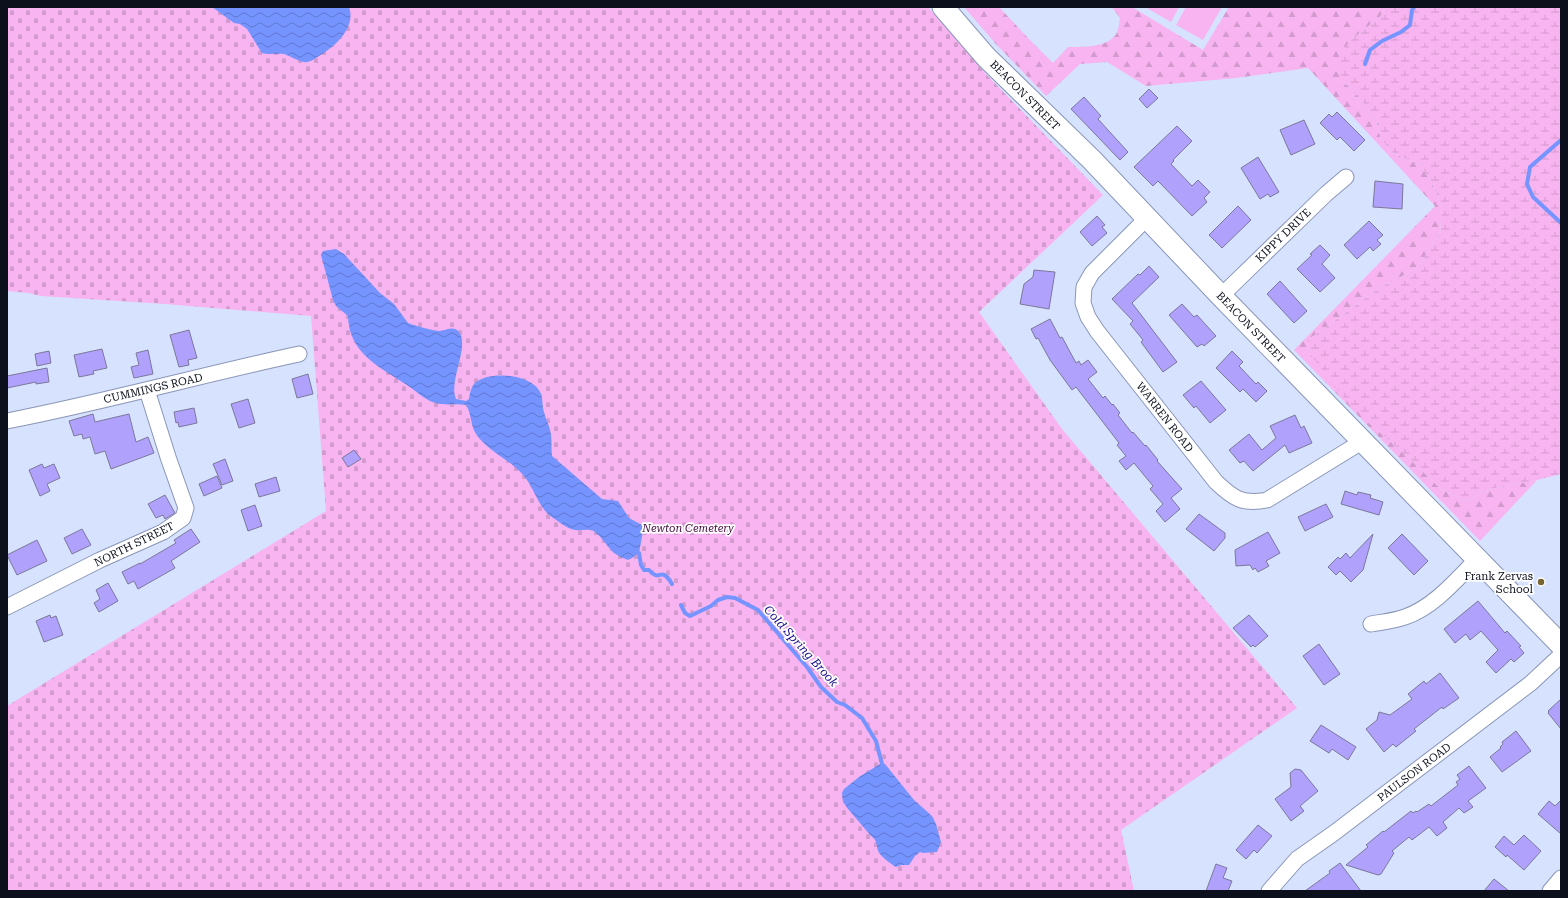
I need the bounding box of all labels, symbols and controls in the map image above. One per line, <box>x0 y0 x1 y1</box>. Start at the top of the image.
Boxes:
street label: BEACON STREET <box>987 58 1062 133</box>
street label: KIPPY DRIVE <box>1253 206 1314 265</box>
street label: BEACON STREET <box>1214 289 1288 365</box>
street label: CUMMINGS ROAD <box>102 371 204 406</box>
street label: WARREN ROAD <box>1133 380 1196 455</box>
street label: NORTH STREET <box>92 519 176 569</box>
park label: Newton Cemetery <box>641 522 734 535</box>
place label: Frank Zervas School <box>1464 570 1534 596</box>
marker: Frank Zervas School <box>1536 577 1546 587</box>
water label: Cold Spring Brook <box>761 603 841 690</box>
street label: PAULSON ROAD <box>1375 740 1454 804</box>

